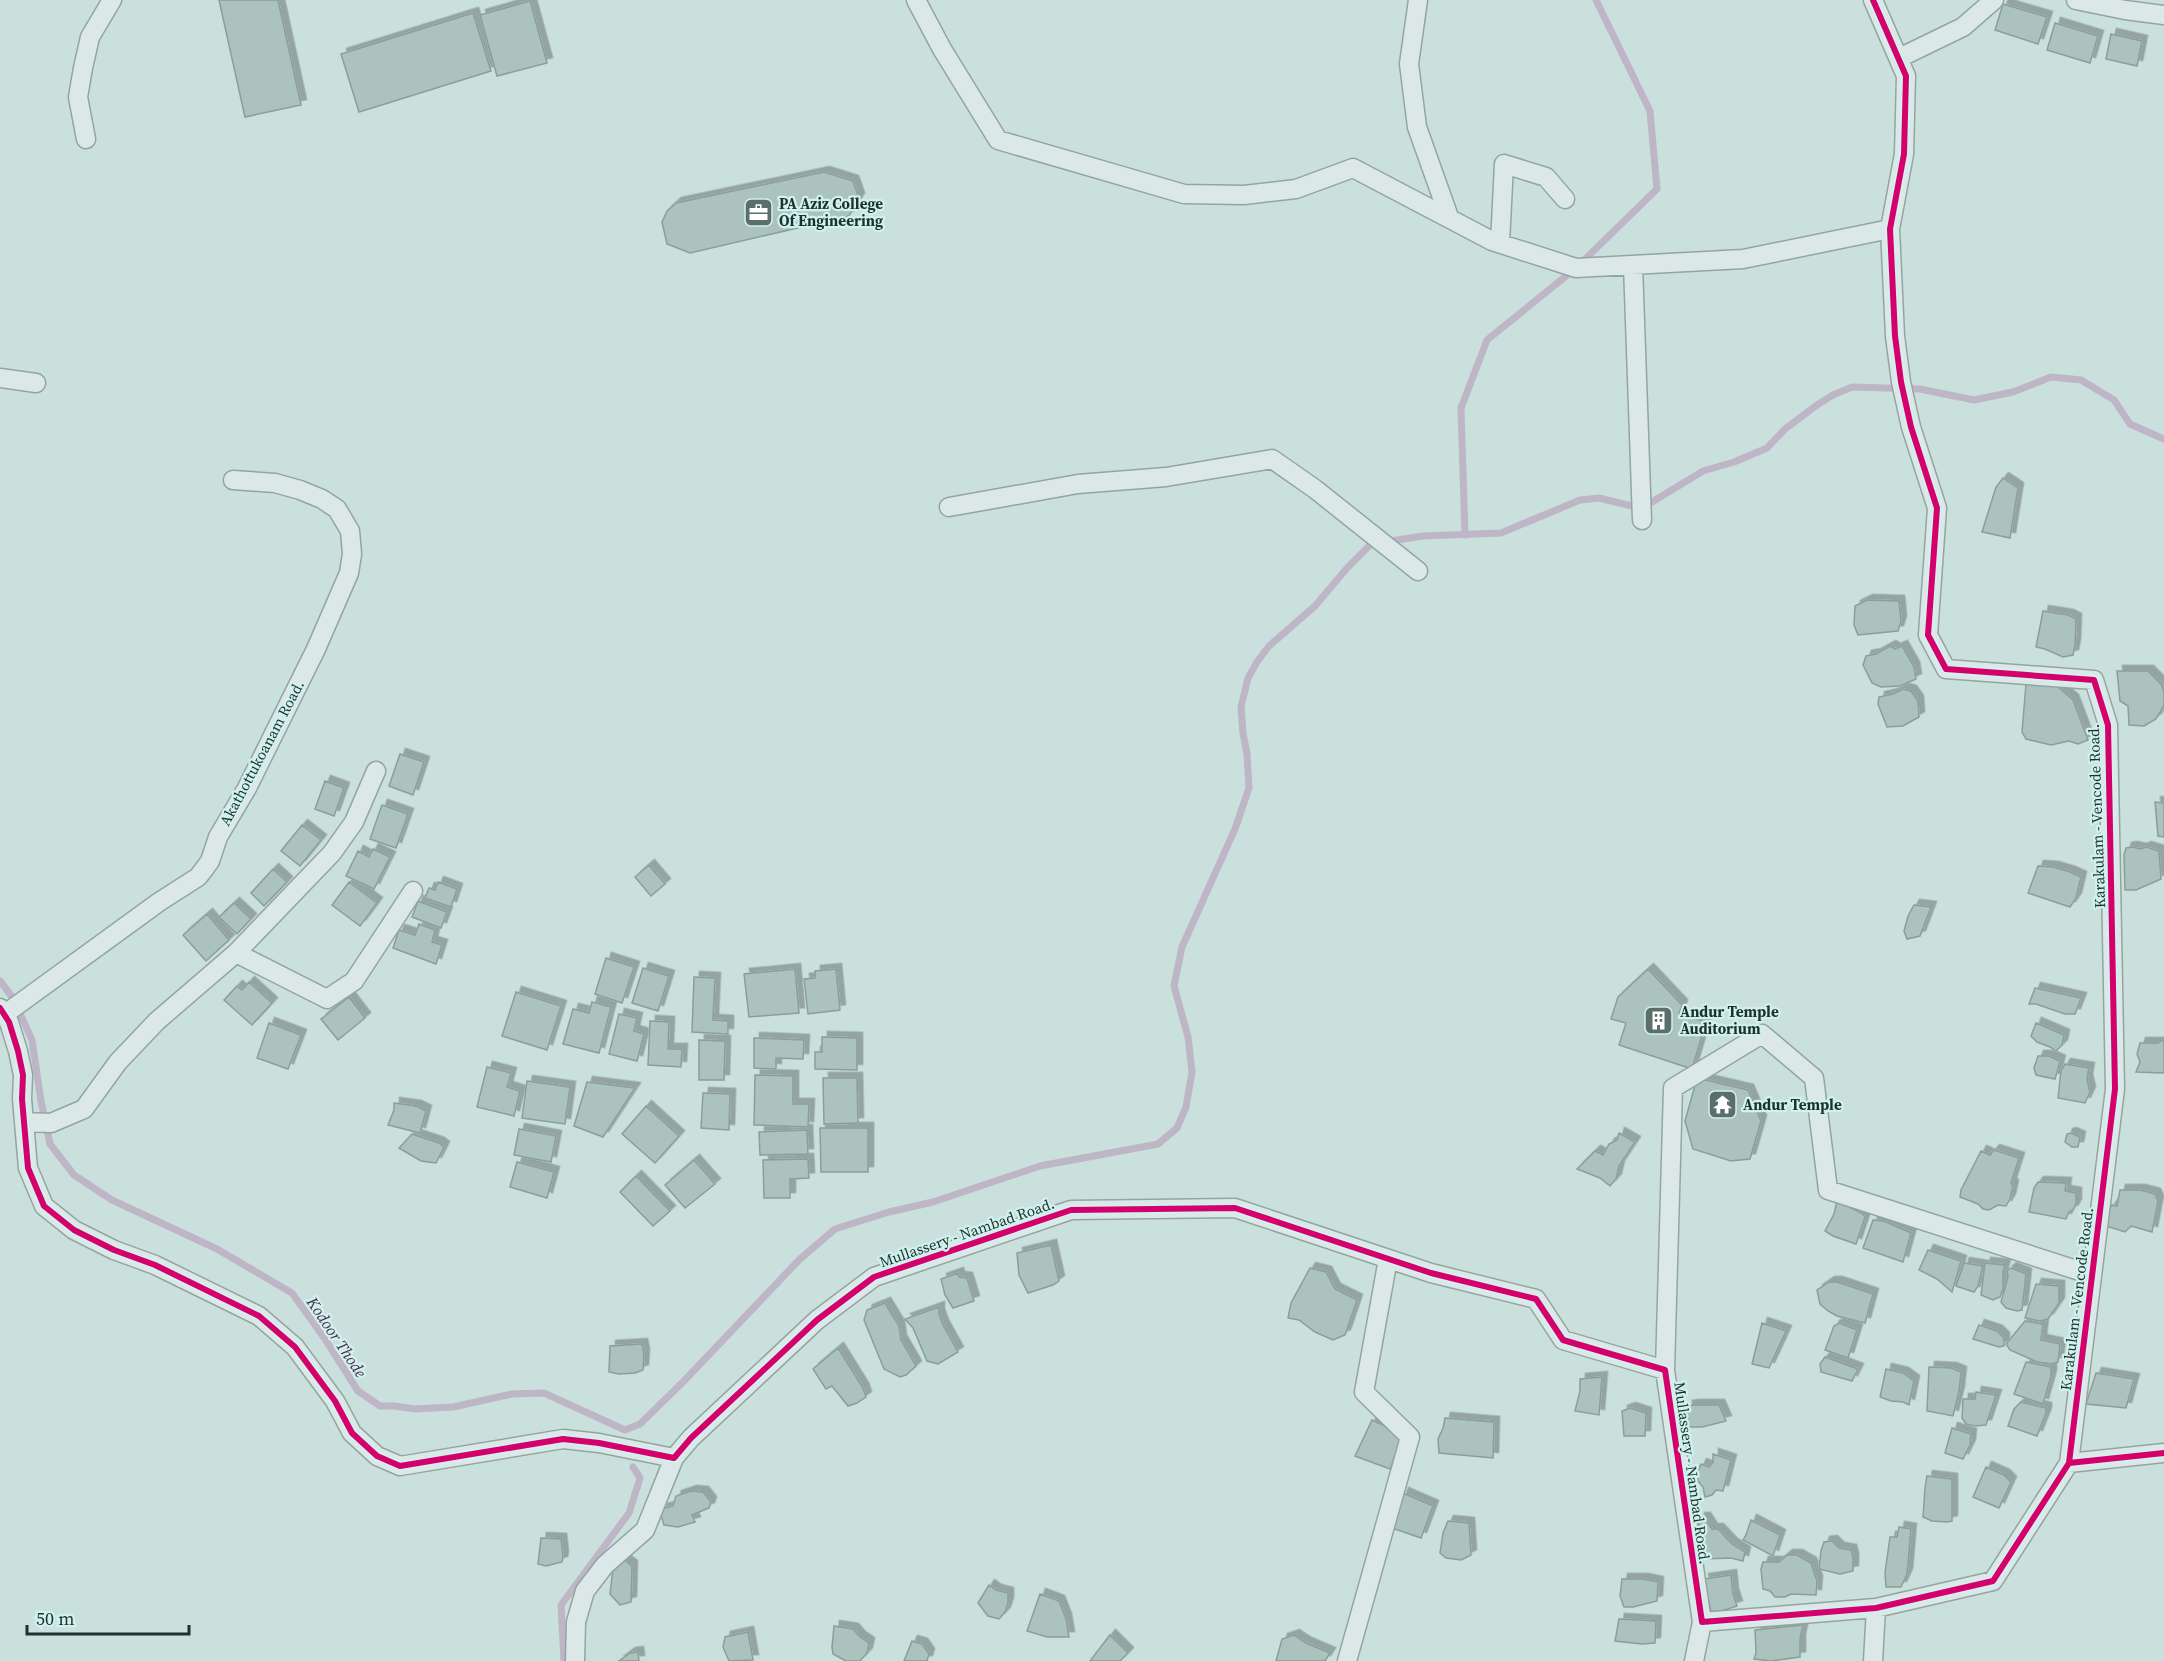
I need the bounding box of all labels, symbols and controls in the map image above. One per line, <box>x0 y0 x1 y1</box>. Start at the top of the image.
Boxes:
place label: PA Aziz College Of Engineering <box>779 193 883 231</box>
office icon: PA Aziz College Of Engineering <box>742 197 774 229</box>
street label: Akathottukoanam Road. <box>214 676 309 829</box>
street label: Karakulam - Vencode Road. <box>2083 724 2110 908</box>
place label: Andur Temple Auditorium <box>1680 1001 1779 1039</box>
building icon: Andur Temple Auditorium <box>1643 1005 1675 1037</box>
temple icon: Andur Temple <box>1706 1089 1738 1121</box>
place label: Andur Temple <box>1743 1094 1842 1115</box>
street label: Mullassery - Nambad Road. <box>877 1193 1057 1272</box>
street label: Karakulam - Vencode Road. <box>2055 1206 2098 1392</box>
water label: Kodoor Thode <box>301 1292 372 1382</box>
street label: Mullassery - Nambad Road. <box>1669 1381 1716 1565</box>
scale bar <box>27 1598 189 1636</box>
text: 50 m <box>36 1606 74 1631</box>

